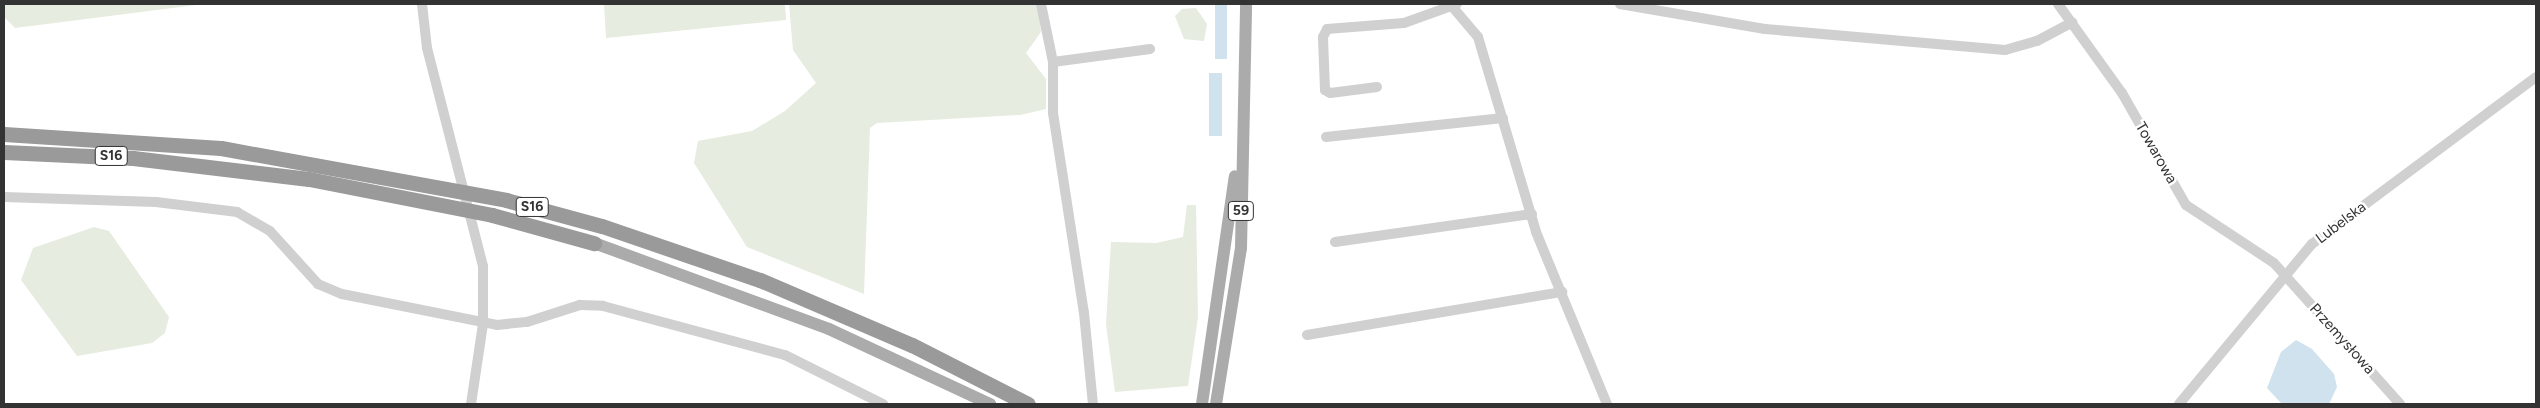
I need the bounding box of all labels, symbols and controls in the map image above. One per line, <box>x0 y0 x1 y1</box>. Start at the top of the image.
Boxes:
street label: Towarowa <box>2131 119 2181 187</box>
road number: S16 <box>94 144 128 168</box>
road number: S16 <box>514 196 550 218</box>
street label: Lubelska <box>2312 198 2370 248</box>
road number: 59 <box>1227 200 1255 222</box>
street label: Przemysłowa <box>2306 300 2378 378</box>

